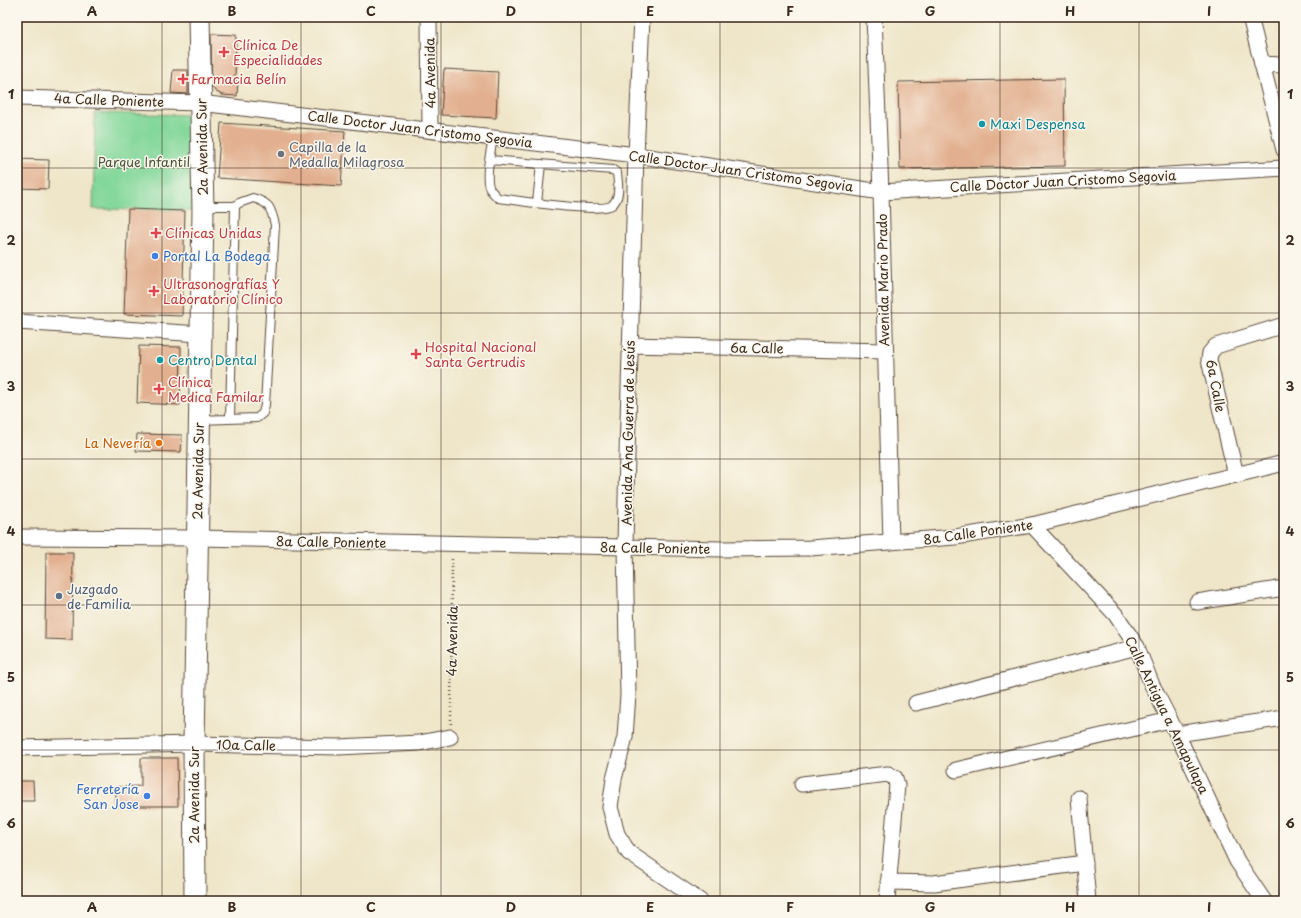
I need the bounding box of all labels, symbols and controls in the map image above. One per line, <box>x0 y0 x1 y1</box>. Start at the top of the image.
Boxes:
text: A <box>87 1 97 20</box>
text: B <box>228 1 237 20</box>
text: C <box>366 1 376 20</box>
text: D <box>506 1 516 20</box>
text: E <box>646 1 654 20</box>
text: F <box>786 1 794 20</box>
text: G <box>925 1 935 20</box>
text: H <box>1065 1 1075 20</box>
text: I <box>1207 1 1211 20</box>
place label: Clínica De Especialidades <box>233 35 322 69</box>
street label: 4a Avenida <box>419 37 440 109</box>
marker: Clínica De Especialidades <box>218 46 230 58</box>
place label: Farmacia Belín <box>191 69 286 88</box>
marker: Farmacia Belín <box>178 74 188 84</box>
text: 1 <box>8 84 14 103</box>
text: 1 <box>1287 84 1293 103</box>
street label: 4a Calle Poniente <box>54 88 165 111</box>
street label: 2a Avenida Sur <box>191 97 212 196</box>
street label: Calle Doctor Juan Cristomo Segovia <box>306 105 535 152</box>
place label: Maxi Despensa <box>990 114 1086 133</box>
marker: Maxi Despensa <box>977 119 987 129</box>
place label: Capilla de la Medalla Milagrosa <box>289 137 405 171</box>
street label: Calle Doctor Juan Cristomo Segovia <box>627 145 855 196</box>
marker: Capilla de la Medalla Milagrosa <box>276 149 286 159</box>
park label: Parque Infantil <box>98 152 190 171</box>
street label: Calle Doctor Juan Cristomo Segovia <box>949 165 1177 196</box>
street label: Avenida Mario Prado <box>872 213 893 347</box>
place label: Clínicas Unidas <box>165 223 262 242</box>
marker: Clínicas Unidas <box>150 227 162 239</box>
text: 2 <box>6 230 16 249</box>
text: 2 <box>1285 230 1295 249</box>
place label: Portal La Bodega <box>163 246 271 265</box>
marker: Portal La Bodega <box>150 251 160 261</box>
place label: Ultrasonografías Y Laboratorio Clínico <box>163 274 283 308</box>
marker: Ultrasonografías Y Laboratorio Clínico <box>148 285 160 297</box>
place label: Hospital Nacional Santa Gertrudis <box>425 337 536 371</box>
street label: 6a Calle <box>730 338 784 357</box>
street label: Avenida Ana Guerra de Jesús <box>616 340 639 526</box>
marker: Hospital Nacional Santa Gertrudis <box>410 348 422 360</box>
place label: Centro Dental <box>168 350 257 369</box>
marker: Centro Dental <box>155 355 165 365</box>
street label: 6a Calle <box>1202 358 1231 414</box>
place label: Clínica Medica Familar <box>168 372 264 406</box>
text: 3 <box>7 376 16 395</box>
text: 3 <box>1286 376 1295 395</box>
marker: Clínica Medica Familar <box>153 383 165 395</box>
street label: 2a Avenida Sur <box>187 421 208 520</box>
place label: La Nevería <box>84 433 152 452</box>
marker: La Nevería <box>154 438 164 448</box>
street label: 8a Calle Poniente <box>922 514 1034 549</box>
text: 4 <box>7 521 16 540</box>
text: 4 <box>1286 521 1295 540</box>
street label: 8a Calle Poniente <box>276 531 386 552</box>
street label: 8a Calle Poniente <box>600 537 710 558</box>
place label: Juzgado de Familia <box>67 579 132 613</box>
marker: Juzgado de Familia <box>54 591 64 601</box>
street label: 4a Avenida <box>441 605 462 677</box>
street label: Calle Antigua a Amapulapa <box>1121 633 1214 798</box>
text: 5 <box>7 667 15 686</box>
text: 5 <box>1286 667 1294 686</box>
street label: 10a Calle <box>216 734 276 755</box>
street label: 2a Avenida Sur <box>184 745 203 844</box>
place label: Ferretería San Jose <box>76 779 140 813</box>
marker: Ferretería San Jose <box>142 791 152 801</box>
text: 6 <box>6 813 16 832</box>
text: 6 <box>1285 813 1295 832</box>
text: A <box>87 897 97 916</box>
text: B <box>228 897 237 916</box>
text: C <box>366 897 376 916</box>
text: D <box>506 897 516 916</box>
text: E <box>646 897 654 916</box>
text: F <box>786 897 794 916</box>
text: G <box>925 897 935 916</box>
text: H <box>1065 897 1075 916</box>
text: I <box>1207 897 1211 916</box>

